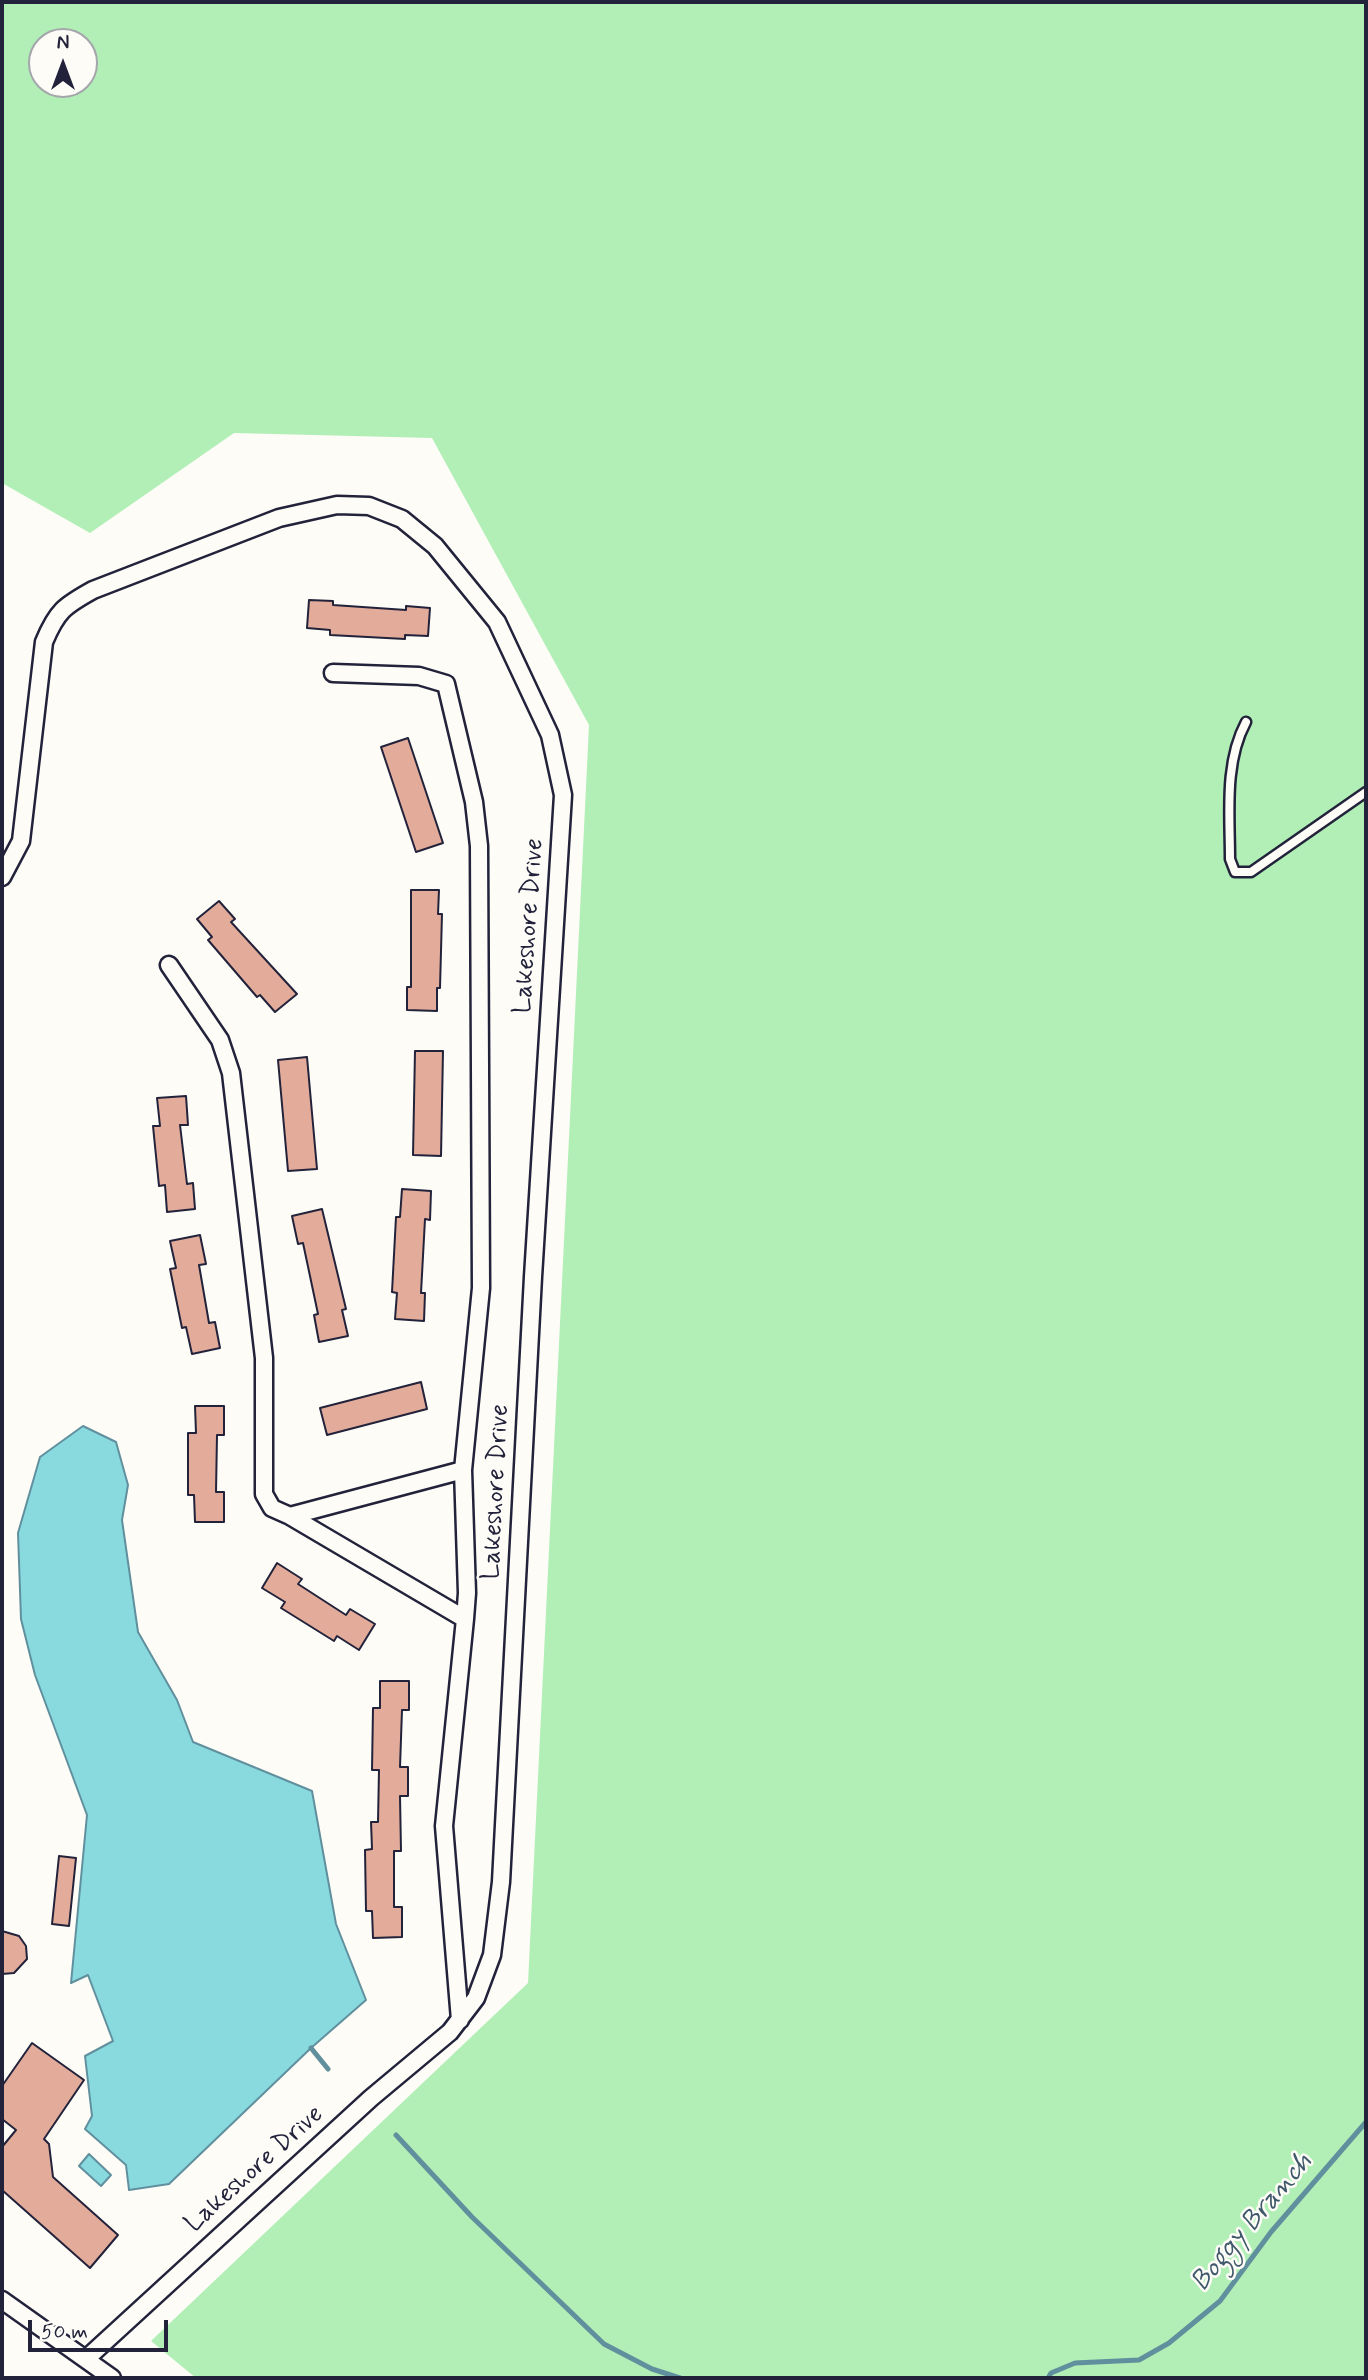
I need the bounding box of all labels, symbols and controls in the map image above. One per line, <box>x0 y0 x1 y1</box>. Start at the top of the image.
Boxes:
north arrow <box>28 28 98 98</box>
text: N <box>57 31 69 56</box>
street label: Lakeshore Drive <box>508 837 552 1015</box>
street label: Lakeshore Drive <box>477 1404 517 1580</box>
street label: Lakeshore Drive <box>179 2100 331 2240</box>
water label: Boggy Branch <box>1185 2147 1321 2299</box>
scale bar <box>32 2306 172 2350</box>
text: 50 m <box>41 2318 88 2346</box>

